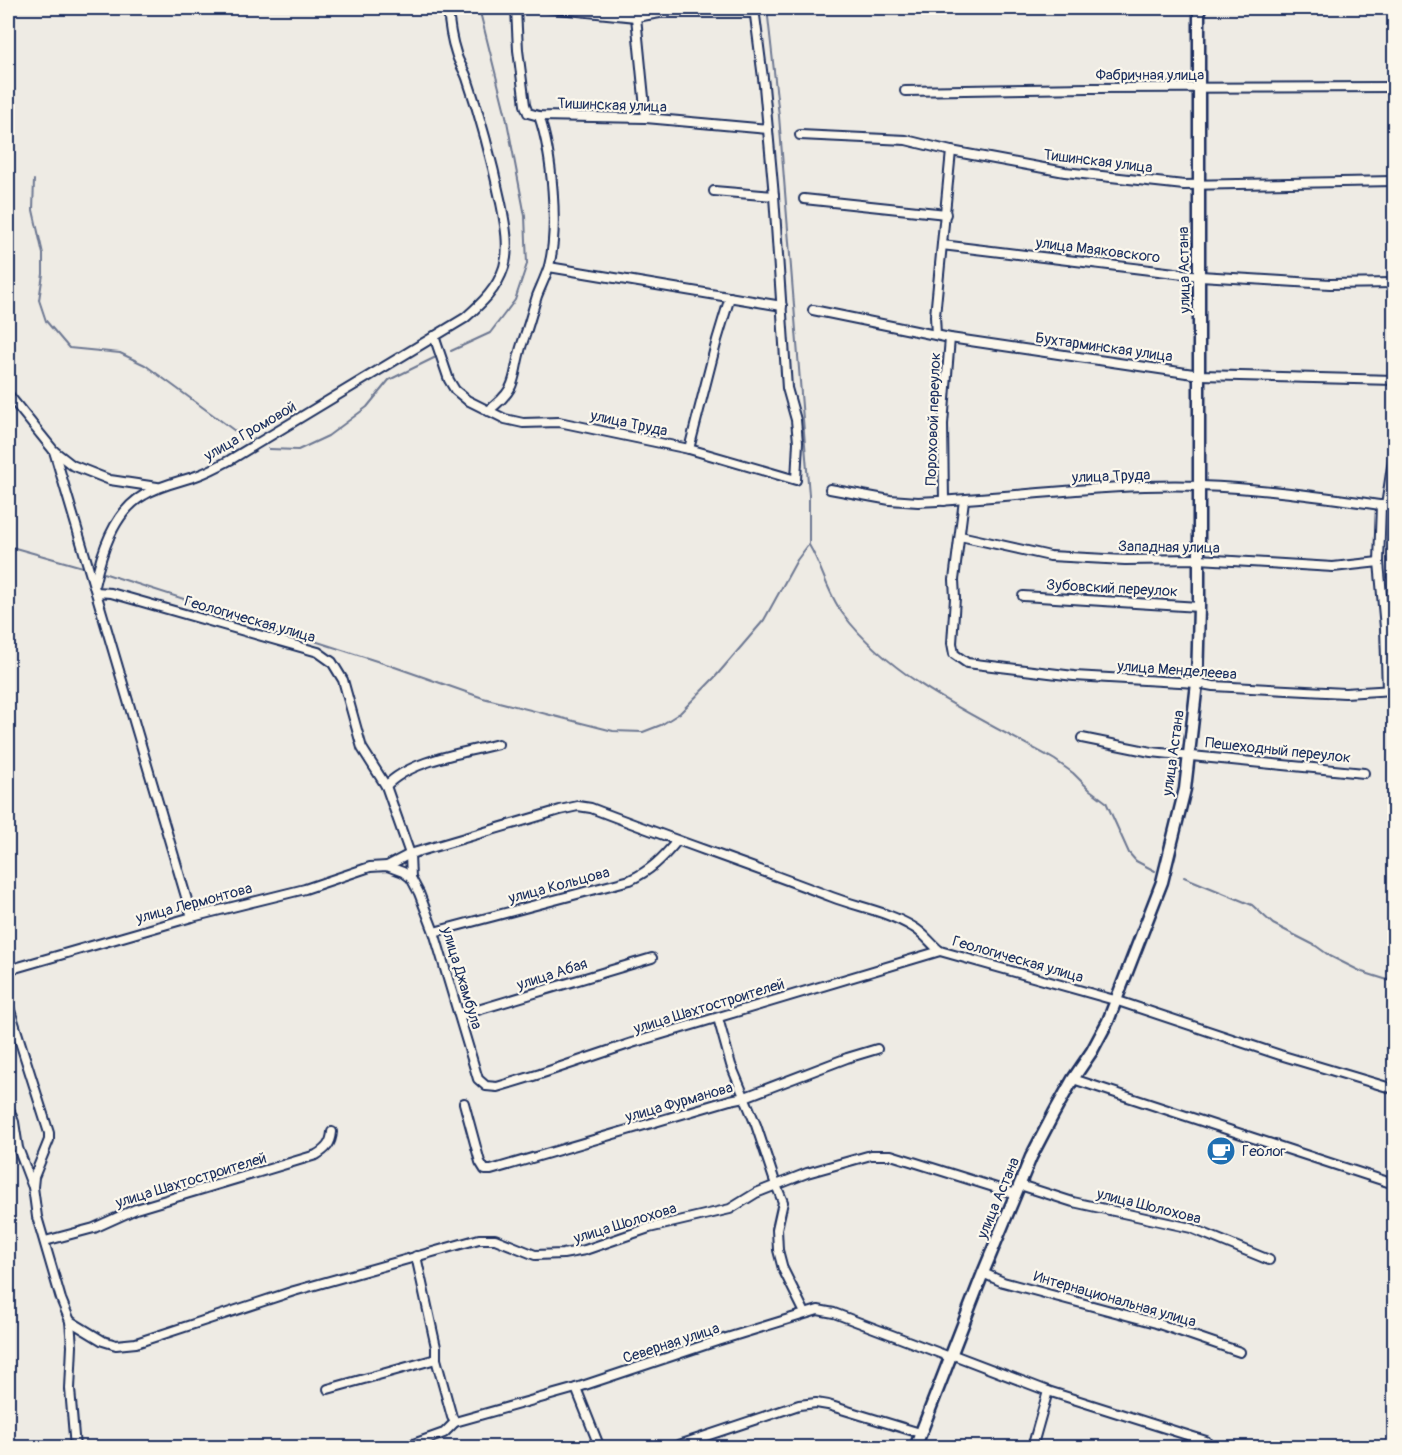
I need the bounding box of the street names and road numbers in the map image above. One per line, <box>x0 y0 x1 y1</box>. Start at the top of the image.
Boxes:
street label: Фабричная улица <box>1096 66 1204 85</box>
street label: Тишинская улица <box>557 94 667 117</box>
street label: Тишинская улица <box>1042 145 1154 178</box>
street label: улица Астана <box>1174 227 1195 314</box>
street label: улица Маяковского <box>1034 233 1161 268</box>
street label: Бухтарминская улица <box>1034 328 1174 367</box>
street label: Пороховой переулок <box>922 352 945 486</box>
street label: улица Громовой <box>200 397 300 466</box>
street label: улица Труда <box>588 406 669 441</box>
street label: улица Труда <box>1071 466 1151 487</box>
street label: Западная улица <box>1118 537 1220 558</box>
street label: Зубовский переулок <box>1046 576 1178 601</box>
street label: Геологическая улица <box>182 592 318 647</box>
street label: улица Менделеева <box>1116 657 1237 684</box>
street label: улица Астана <box>1158 709 1189 798</box>
street label: Пешеходный переулок <box>1204 733 1352 768</box>
street label: улица Кольцова <box>506 863 612 908</box>
street label: улица Лермонтова <box>133 879 254 928</box>
street label: улица Джамбула <box>437 924 486 1032</box>
street label: Геологическая улица <box>950 932 1086 987</box>
street label: улица Абая <box>514 954 590 995</box>
street label: улица Шахтостроителей <box>630 974 787 1039</box>
street label: улица Фурманова <box>622 1078 735 1127</box>
street label: улица Шахтостроителей <box>112 1148 269 1213</box>
street label: улица Астана <box>972 1155 1024 1243</box>
street label: улица Шолохова <box>1094 1184 1203 1229</box>
street label: улица Шолохова <box>570 1199 679 1248</box>
street label: Интернациональная улица <box>1031 1267 1198 1332</box>
street label: Северная улица <box>620 1319 722 1368</box>

